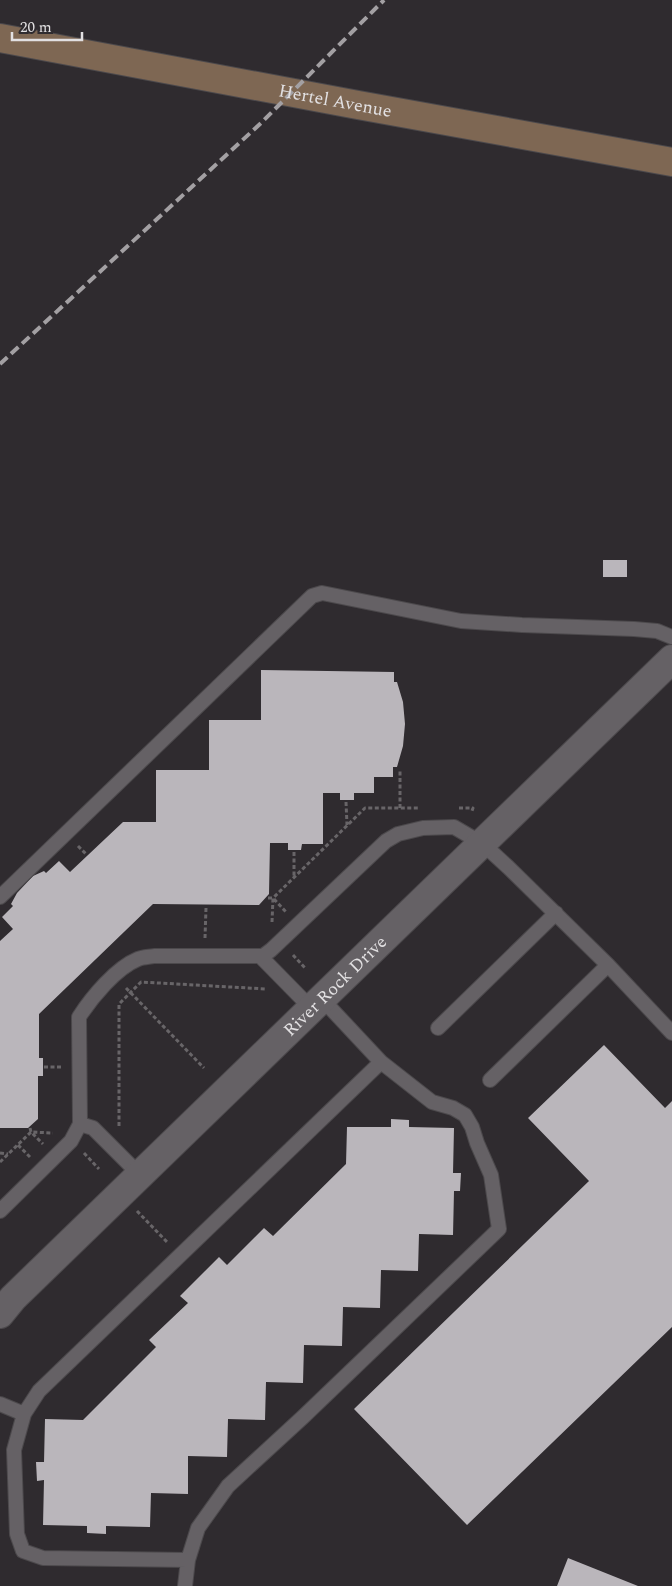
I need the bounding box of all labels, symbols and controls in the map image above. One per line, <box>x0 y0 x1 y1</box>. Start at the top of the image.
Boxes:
scale bar <box>12 10 82 42</box>
text: 20 m <box>20 16 52 39</box>
street label: Hertel Avenue <box>276 77 394 125</box>
street label: River Rock Drive <box>277 929 393 1043</box>

